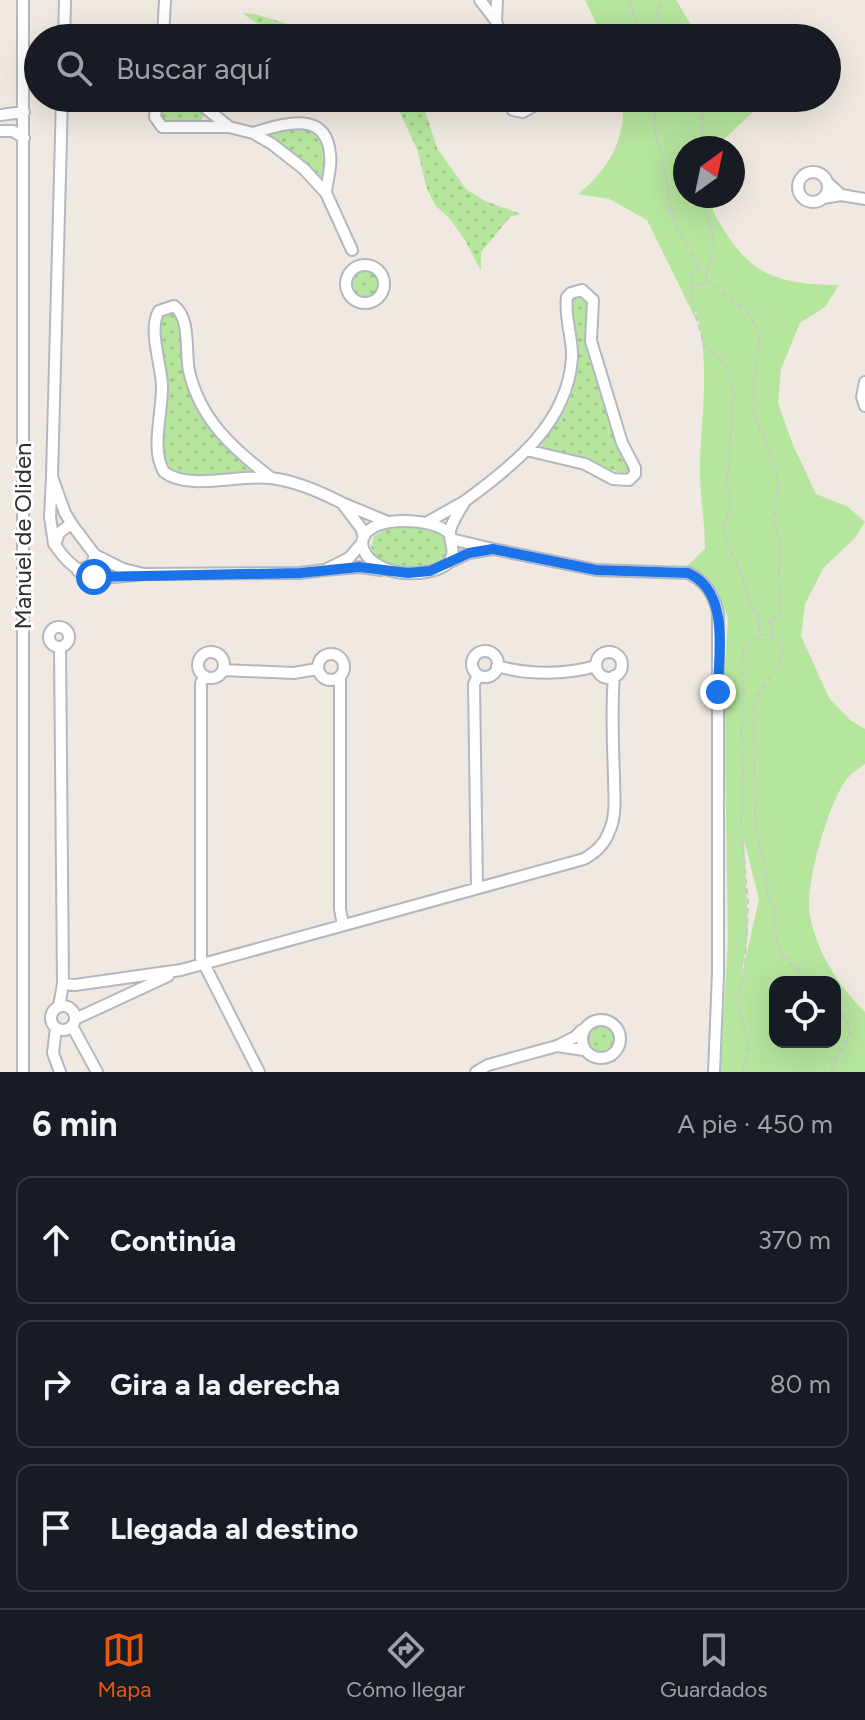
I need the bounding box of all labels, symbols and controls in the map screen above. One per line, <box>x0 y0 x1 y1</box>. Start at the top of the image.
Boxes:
search box <box>24 24 841 112</box>
icon: search <box>52 46 96 90</box>
text: Buscar aquí <box>116 50 270 87</box>
north arrow <box>673 136 745 208</box>
street label: Manuel de Oliden <box>8 443 37 629</box>
route start <box>76 559 112 595</box>
route end <box>700 674 736 710</box>
map controls <box>769 976 841 1048</box>
button: locate <box>769 976 841 1048</box>
text: 6 min <box>32 1104 118 1145</box>
text: A pie · 450 m <box>678 1108 833 1140</box>
icon: ahead <box>34 1218 78 1262</box>
text: Continúa <box>110 1222 236 1259</box>
text: 370 m <box>758 1224 831 1256</box>
icon: right <box>34 1362 78 1406</box>
text: Gira a la derecha <box>110 1366 340 1403</box>
text: 80 m <box>770 1368 831 1400</box>
icon: arrive <box>34 1506 78 1550</box>
text: Llegada al destino <box>110 1510 358 1547</box>
tab: Mapa <box>97 1628 151 1703</box>
tab: Cómo llegar <box>346 1628 465 1703</box>
tab: Guardados <box>660 1628 768 1703</box>

